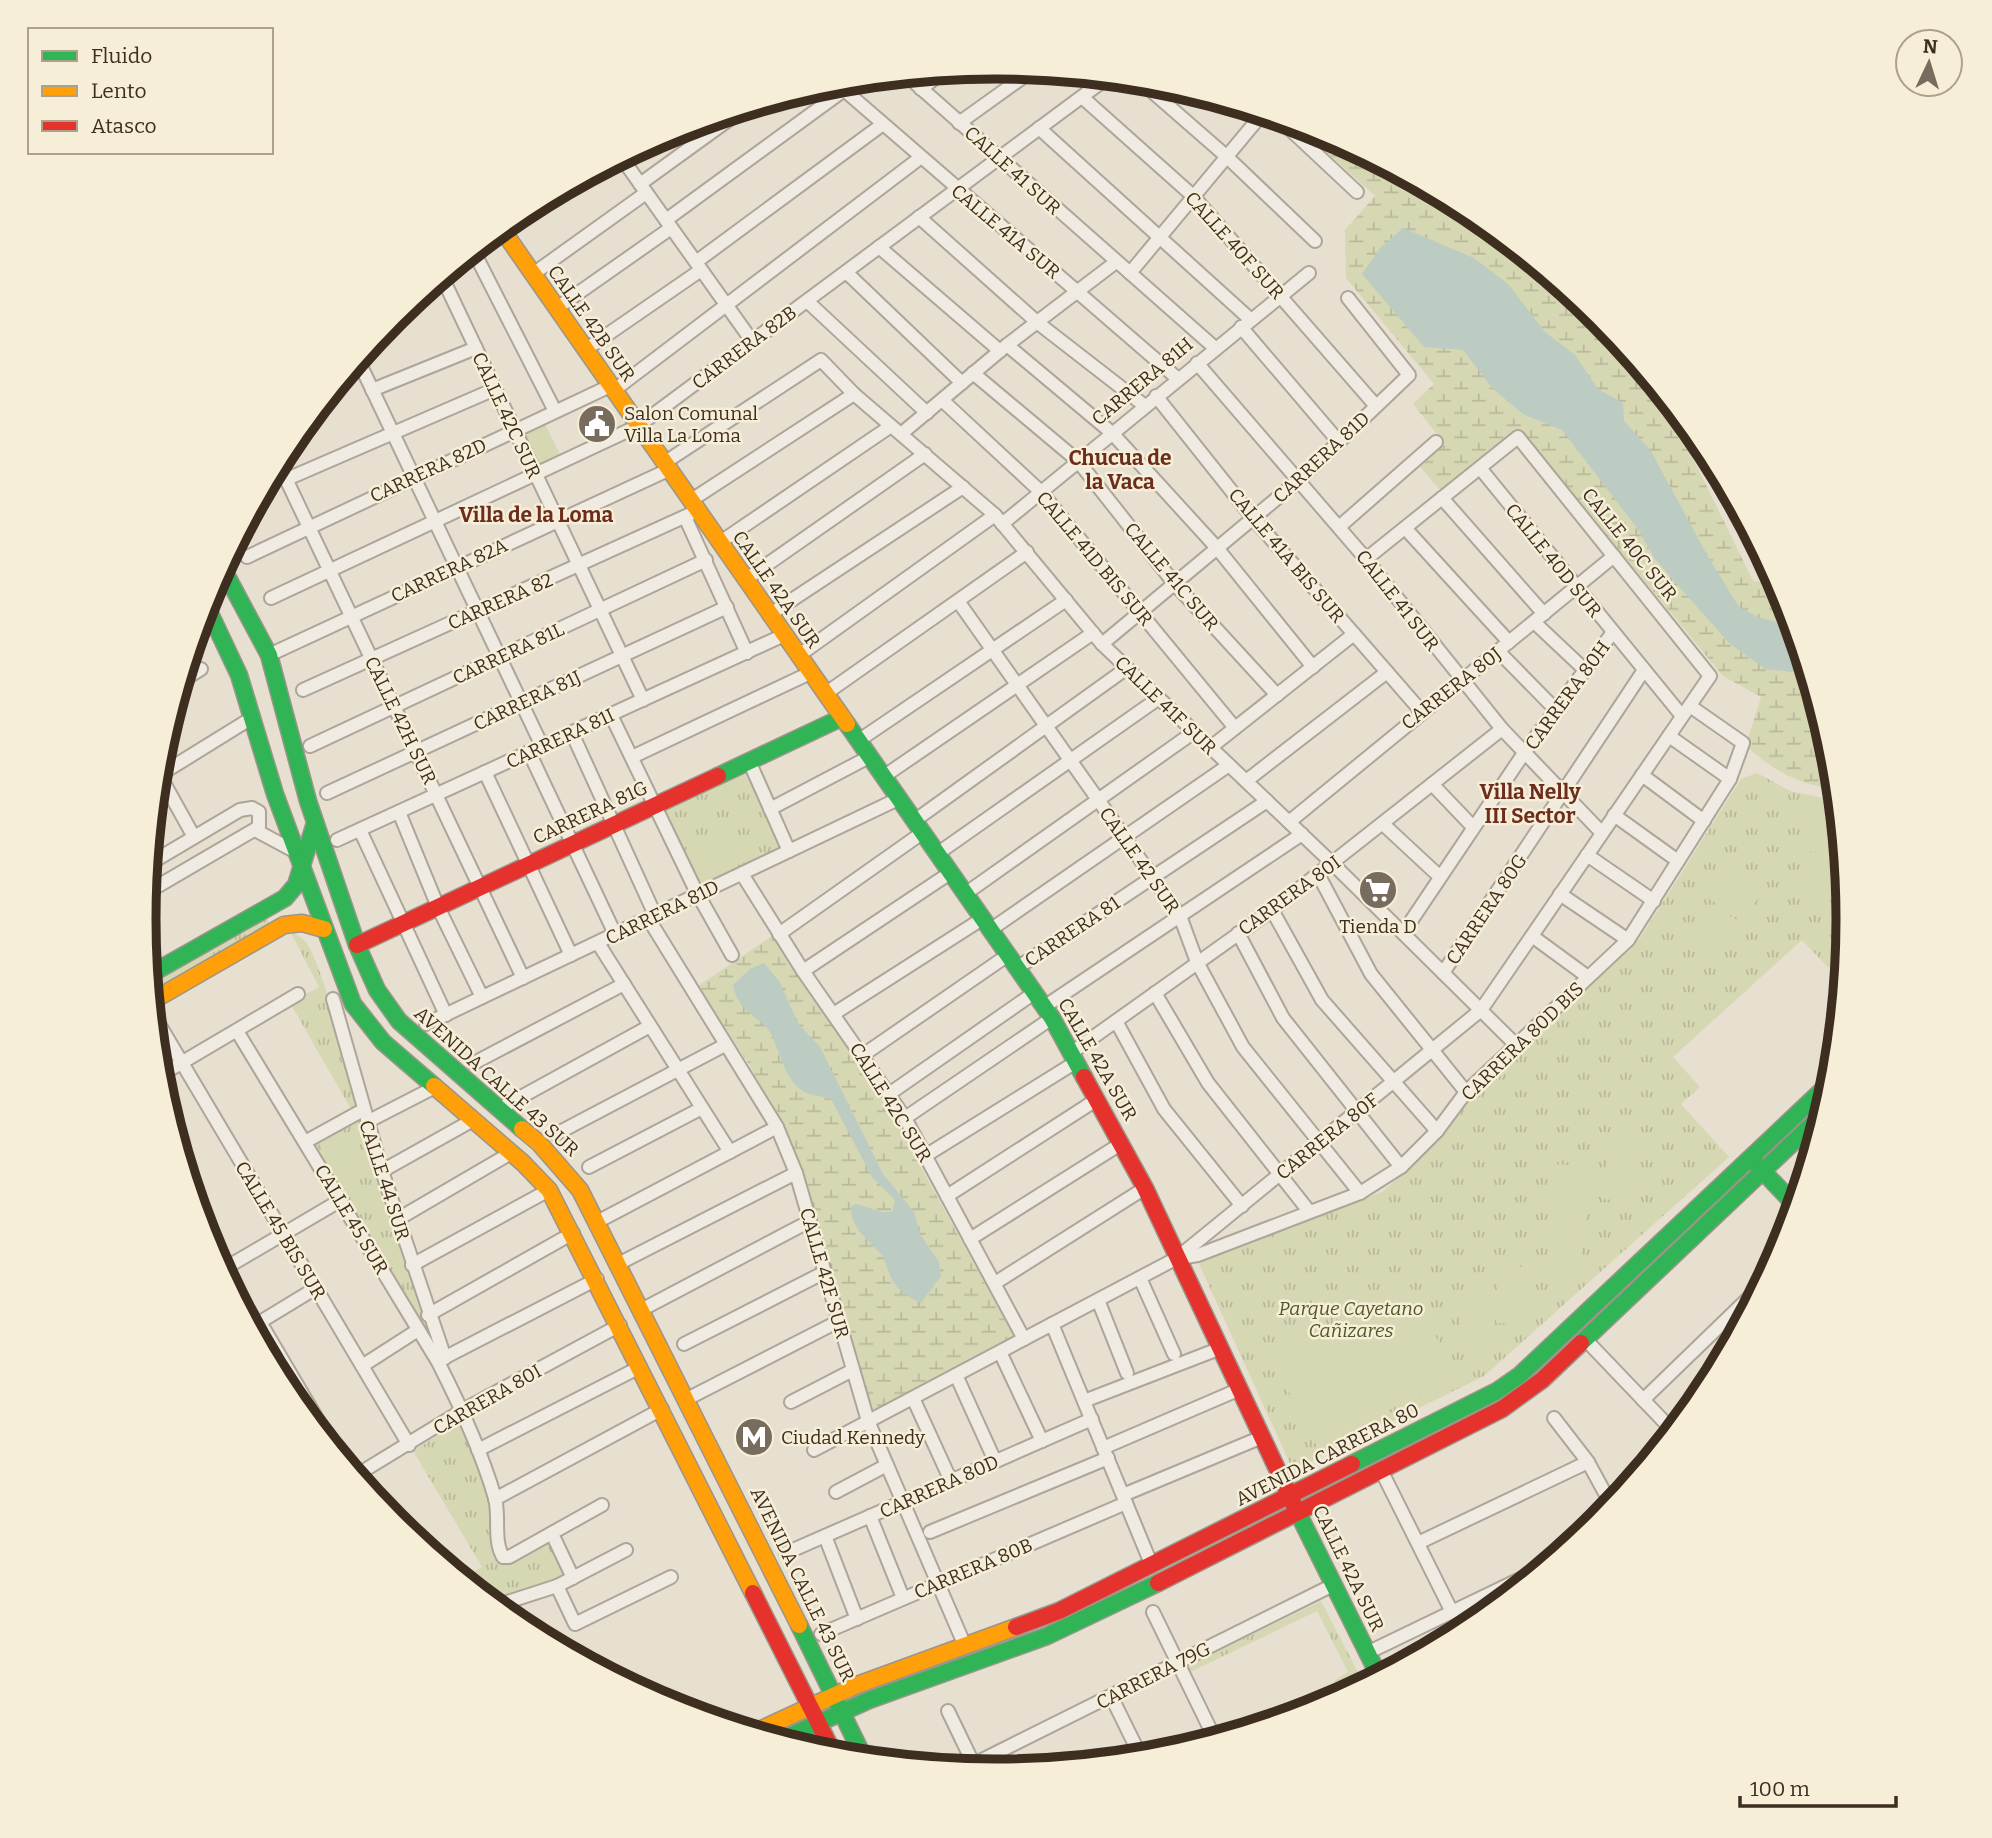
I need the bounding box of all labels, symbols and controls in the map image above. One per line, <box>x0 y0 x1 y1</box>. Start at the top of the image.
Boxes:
legend <box>28 28 273 154</box>
north arrow <box>1894 28 1964 98</box>
text: N <box>1922 35 1939 59</box>
text: Fluido <box>91 43 152 69</box>
text: Lento <box>91 78 147 104</box>
text: Atasco <box>91 113 157 139</box>
street label: CALLE 41 SUR <box>960 121 1066 220</box>
street label: CALLE 41A SUR <box>947 179 1065 284</box>
street label: CALLE 40F SUR <box>1180 187 1289 304</box>
street label: CALLE 42B SUR <box>543 261 640 386</box>
street label: CARRERA 82B <box>688 301 801 394</box>
street label: CARRERA 81H <box>1087 332 1198 430</box>
street label: CALLE 42C SUR <box>467 348 546 482</box>
place label: Salon Comunal Villa La Loma <box>624 402 758 447</box>
public building icon: Salon Comunal Villa La Loma <box>576 403 618 445</box>
street label: CARRERA 81D <box>1268 407 1374 508</box>
street label: CARRERA 82D <box>366 433 490 508</box>
district label: Chucua de la Vaca <box>1068 445 1172 495</box>
street label: CALLE 41A BIS SUR <box>1224 483 1350 628</box>
street label: CALLE 40C SUR <box>1577 483 1682 606</box>
street label: CALLE 41D BIS SUR <box>1032 486 1158 631</box>
street label: CALLE 40D SUR <box>1501 499 1607 622</box>
district label: Villa de la Loma <box>459 502 614 528</box>
street label: CALLE 41C SUR <box>1120 518 1224 635</box>
street label: CALLE 42A SUR <box>728 526 826 653</box>
street label: CARRERA 82A <box>387 533 511 607</box>
street label: CALLE 41 SUR <box>1351 545 1444 656</box>
street label: CARRERA 82 <box>444 568 556 634</box>
street label: CARRERA 81L <box>449 618 568 689</box>
street label: CARRERA 80H <box>1520 636 1615 754</box>
street label: CARRERA 80J <box>1397 642 1506 735</box>
street label: CALLE 41F SUR <box>1110 651 1222 760</box>
street label: CALLE 42H SUR <box>360 653 442 788</box>
street label: CARRERA 81J <box>470 665 585 735</box>
street label: CARRERA 81I <box>503 703 618 774</box>
street label: CARRERA 81G <box>529 776 651 849</box>
district label: Villa Nelly III Sector <box>1479 779 1581 829</box>
street label: CALLE 42 SUR <box>1095 803 1185 918</box>
street label: CARRERA 80G <box>1441 850 1532 969</box>
street label: CARRERA 80I <box>1234 851 1345 940</box>
supermarket icon: Tienda D <box>1357 869 1399 911</box>
street label: CARRERA 81D <box>602 875 723 950</box>
street label: CARRERA 81 <box>1020 891 1125 972</box>
place label: Tienda D <box>1339 915 1417 938</box>
street label: CARRERA 80D BIS <box>1456 977 1588 1106</box>
street label: CALLE 42A SUR <box>1053 994 1142 1125</box>
street label: AVENIDA CALLE 43 SUR <box>410 1002 584 1162</box>
street label: CALLE 42C SUR <box>845 1038 937 1167</box>
street label: CARRERA 80F <box>1271 1088 1383 1185</box>
street label: CALLE 44 SUR <box>354 1117 415 1244</box>
street label: CALLE 45 BIS SUR <box>230 1157 331 1304</box>
street label: CALLE 45 SUR <box>310 1160 394 1279</box>
street label: CALLE 42F SUR <box>795 1205 854 1342</box>
park label: Parque Cayetano Cañizares <box>1279 1297 1423 1342</box>
street label: CARRERA 80I <box>429 1359 545 1440</box>
street label: AVENIDA CARRERA 80 <box>1232 1398 1423 1511</box>
metro station icon: Ciudad Kennedy <box>733 1416 775 1458</box>
place label: Ciudad Kennedy <box>781 1426 926 1449</box>
street label: CARRERA 80D <box>876 1450 1002 1523</box>
street label: AVENIDA CALLE 43 SUR <box>745 1483 860 1686</box>
street label: CALLE 42A SUR <box>1308 1501 1389 1636</box>
street label: CARRERA 80B <box>910 1533 1036 1604</box>
street label: CARRERA 79G <box>1092 1637 1214 1714</box>
scale bar <box>1740 1764 1896 1808</box>
text: 100 m <box>1750 1776 1810 1802</box>

